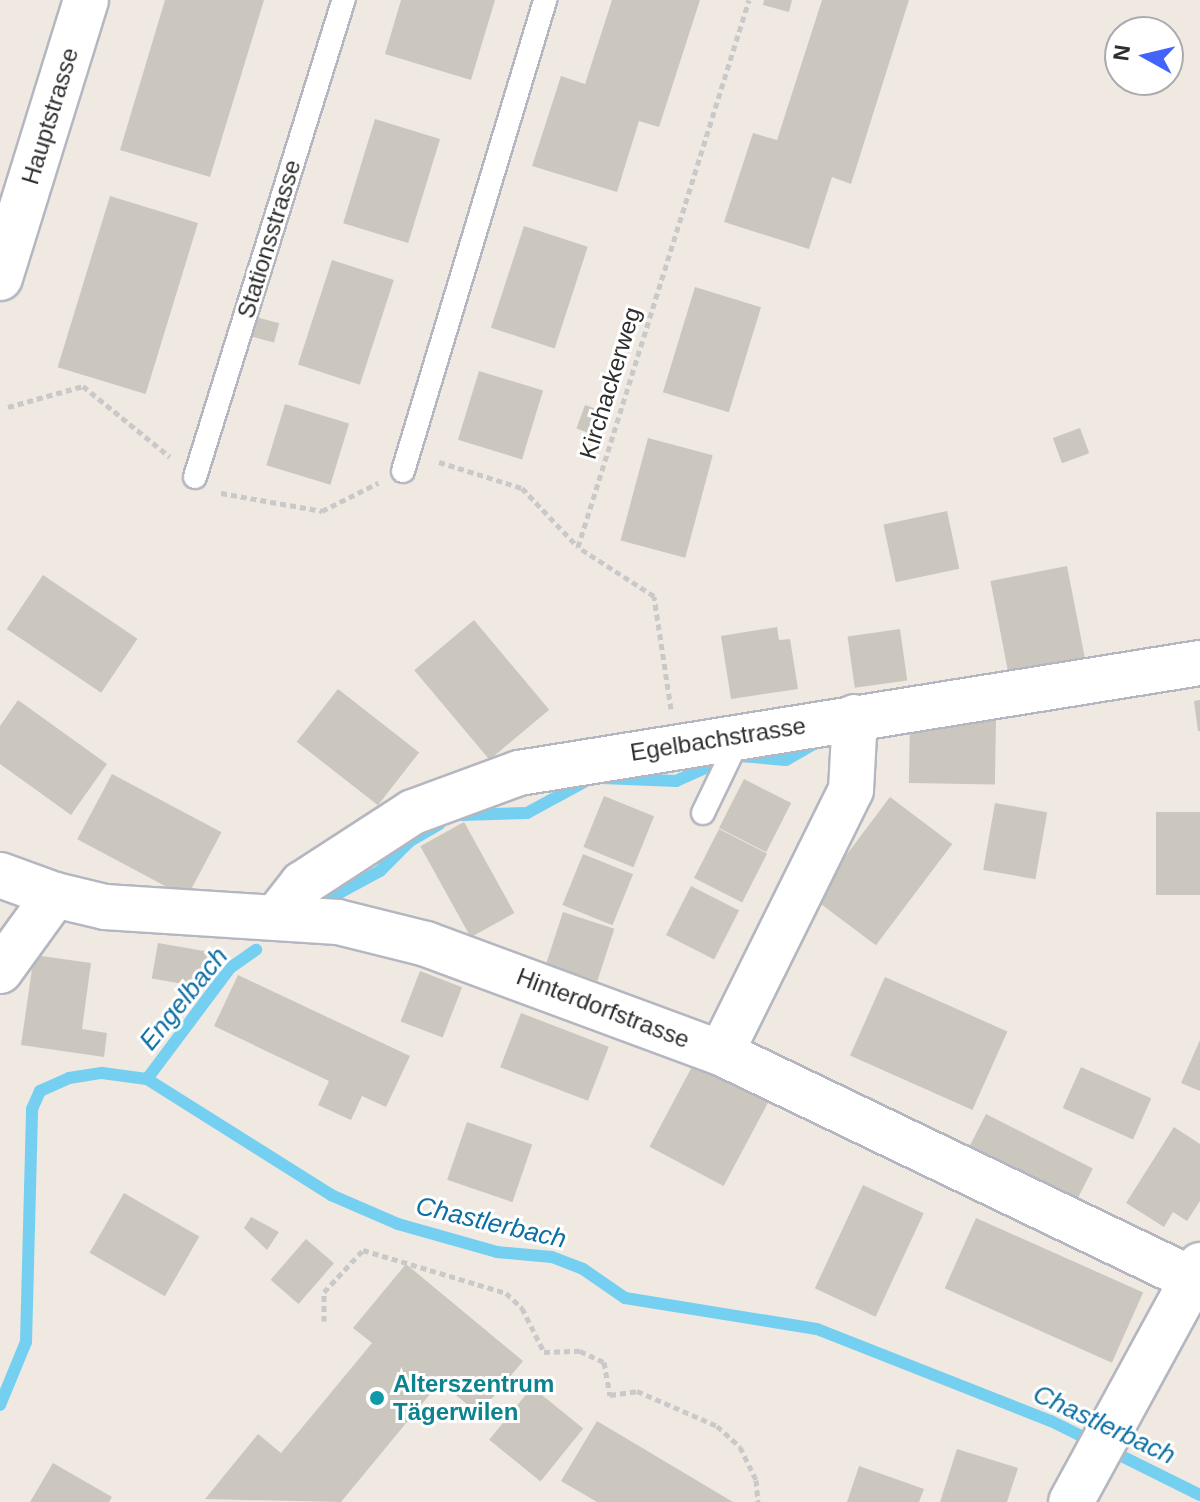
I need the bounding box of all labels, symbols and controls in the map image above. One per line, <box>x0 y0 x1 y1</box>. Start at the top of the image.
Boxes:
north arrow <box>1104 16 1184 96</box>
text: N <box>1108 43 1135 62</box>
street label: Hauptstrasse <box>16 44 84 188</box>
street label: Stationsstrasse <box>231 156 307 322</box>
street label: Kirchackerweg <box>573 304 647 462</box>
street label: Egelbachstrasse <box>628 711 808 767</box>
water label: Engelbach <box>133 941 235 1057</box>
street label: Hinterdorfstrasse <box>513 962 693 1054</box>
water label: Chastlerbach <box>413 1191 569 1255</box>
place label: Alterszentrum Tägerwilen <box>393 1370 554 1426</box>
water label: Chastlerbach <box>1028 1378 1180 1472</box>
marker: Alterszentrum Tägerwilen <box>368 1389 386 1407</box>

